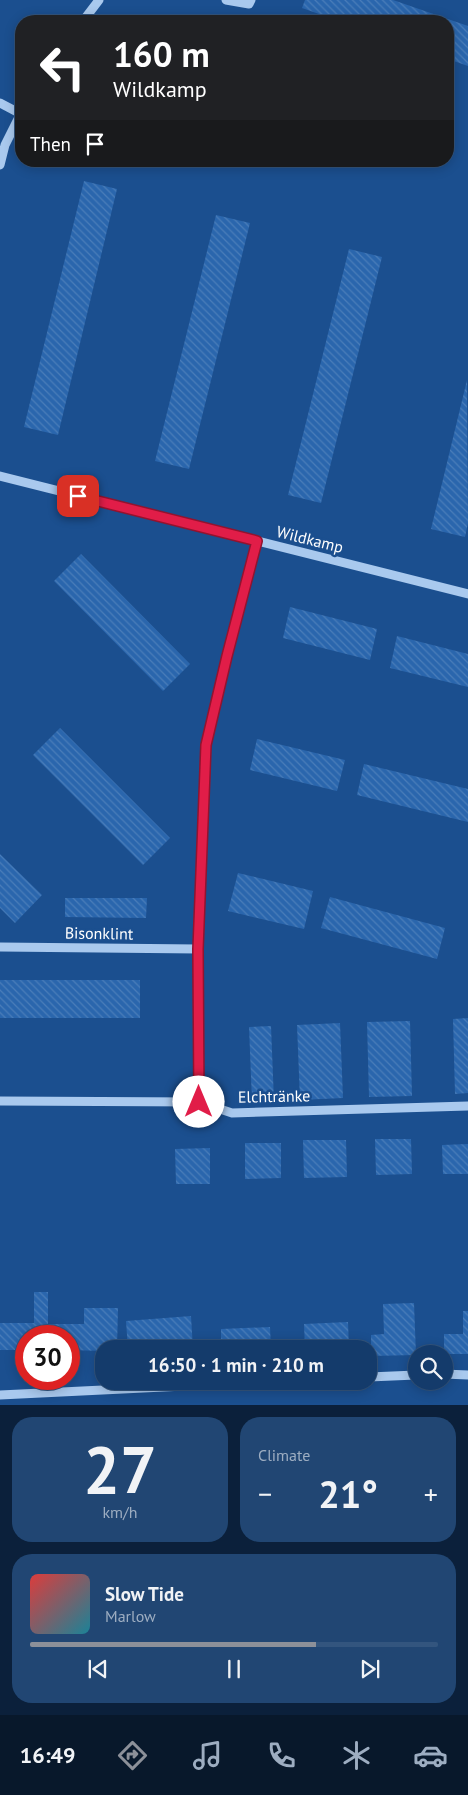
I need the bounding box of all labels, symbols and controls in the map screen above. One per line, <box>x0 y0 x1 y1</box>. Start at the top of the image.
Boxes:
text: 160 m <box>113 31 210 77</box>
icon: left <box>30 35 95 100</box>
text: Wildkamp <box>113 75 207 103</box>
icon: arrive <box>81 130 109 158</box>
text: Then <box>30 132 71 156</box>
pin <box>57 475 99 517</box>
icon: arrive <box>64 482 92 510</box>
street label: Wildkamp <box>275 521 345 557</box>
street label: Bisonklint <box>65 922 134 944</box>
position arrow <box>172 1075 224 1127</box>
street label: Elchtränke <box>238 1085 310 1107</box>
speed limit sign: 30 <box>15 1325 80 1390</box>
map controls <box>408 1345 453 1390</box>
button: search <box>408 1345 453 1390</box>
text: 16:50 · 1 min · 210 m <box>148 1353 324 1377</box>
text: 27 <box>83 1427 157 1511</box>
text: Climate <box>258 1445 310 1465</box>
text: 21° <box>318 1469 378 1518</box>
text: − <box>258 1475 272 1512</box>
text: + <box>424 1475 438 1512</box>
text: km/h <box>102 1502 138 1522</box>
text: Slow Tide <box>105 1582 184 1606</box>
text: Marlow <box>105 1606 156 1626</box>
icon: previous <box>84 1655 112 1683</box>
icon: pause <box>220 1655 248 1683</box>
icon: next <box>356 1655 384 1683</box>
icon: directions <box>115 1738 150 1773</box>
icon: music <box>190 1738 225 1773</box>
icon: phone <box>264 1738 299 1773</box>
icon: climate <box>339 1738 374 1773</box>
icon: car <box>413 1738 448 1773</box>
text: 16:49 <box>20 1741 76 1769</box>

